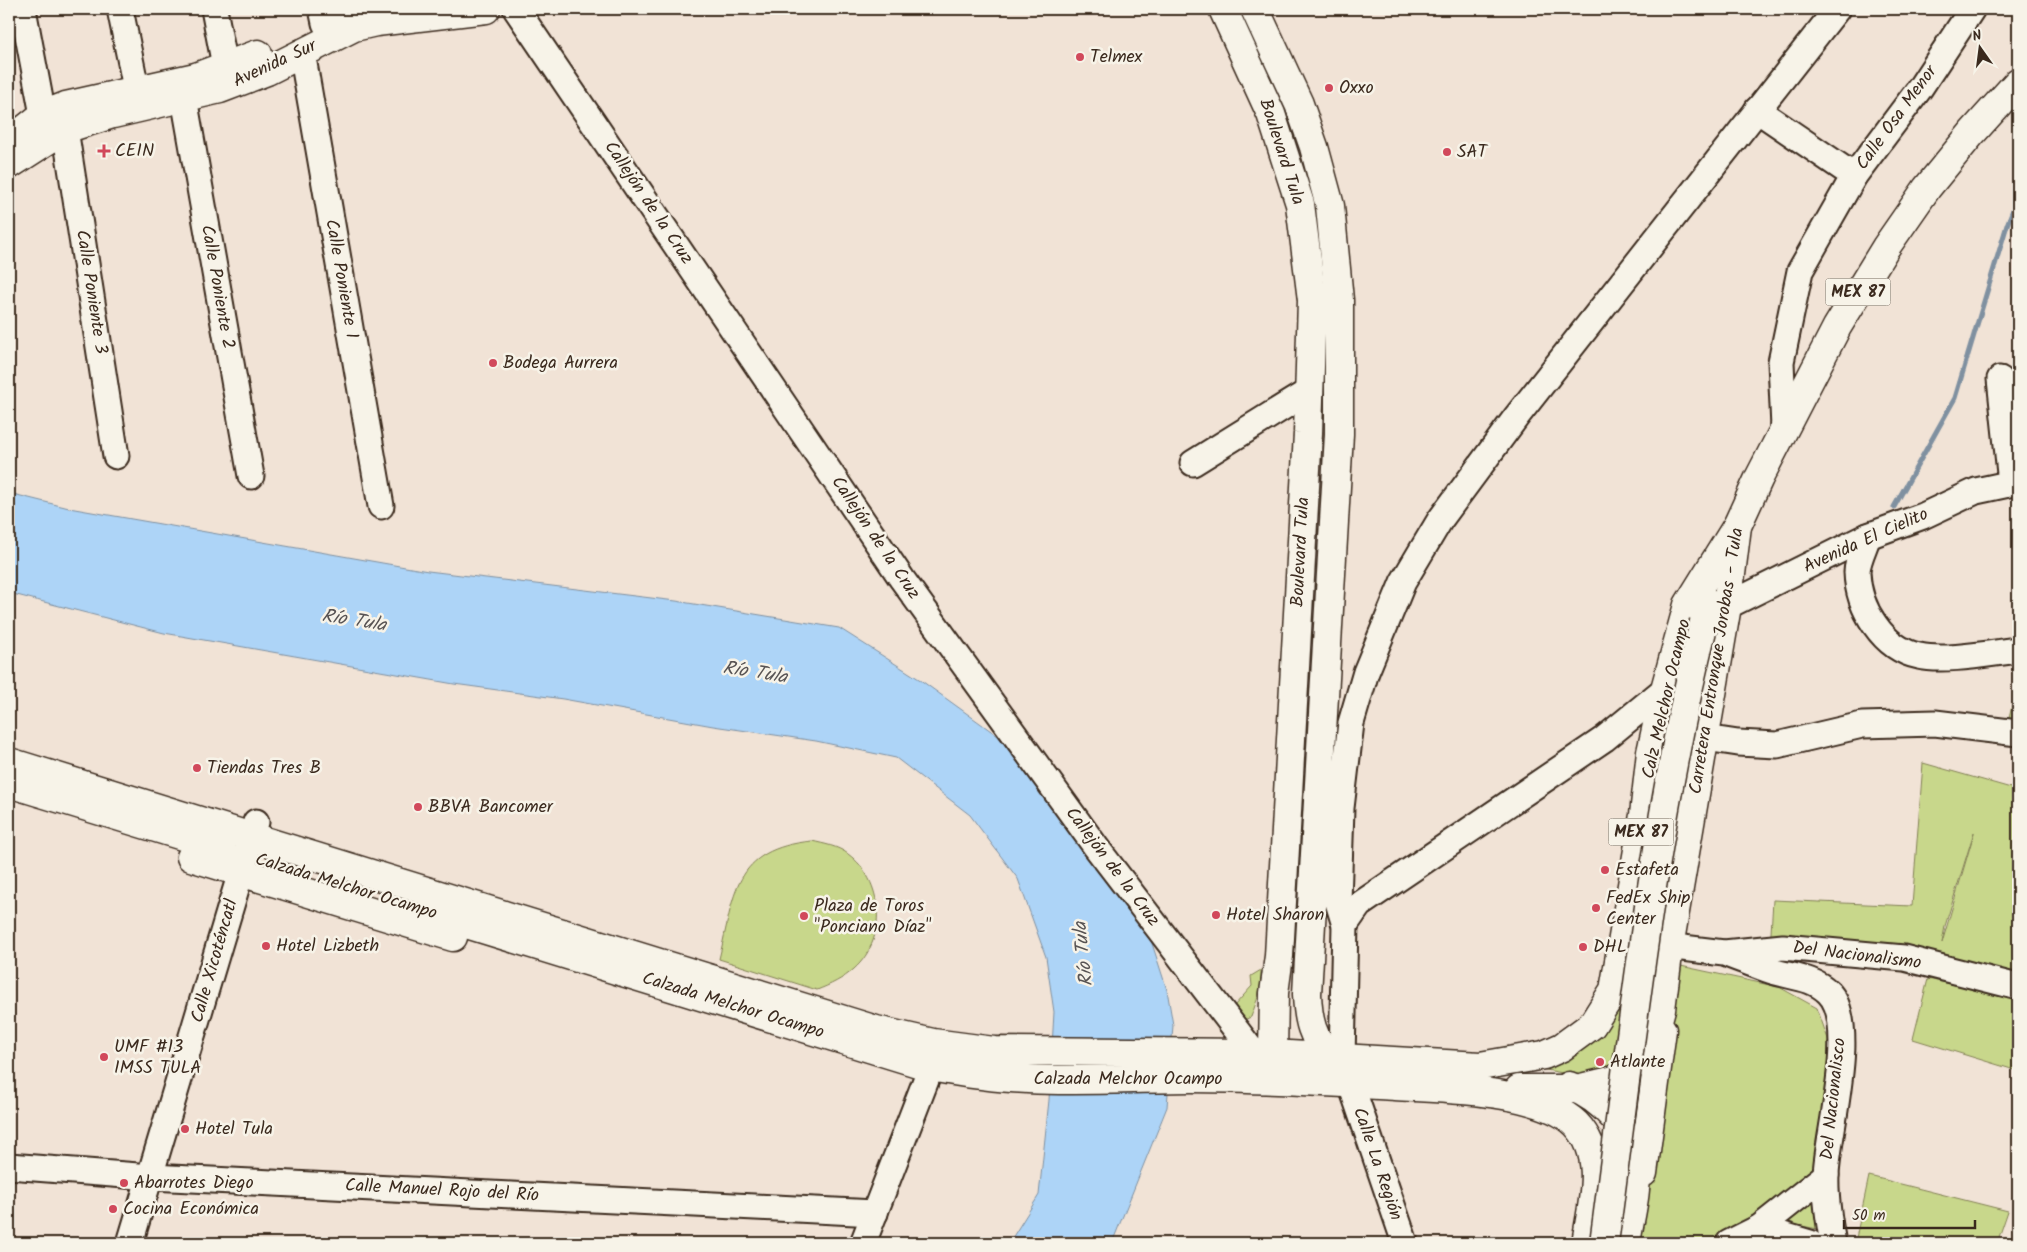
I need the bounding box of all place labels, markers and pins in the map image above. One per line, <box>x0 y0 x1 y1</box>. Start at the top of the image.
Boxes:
place label: Telmex <box>1090 43 1143 72</box>
marker: Telmex <box>1074 51 1086 63</box>
place label: Oxxo <box>1339 74 1374 103</box>
marker: Oxxo <box>1323 82 1335 94</box>
place label: CEIN <box>115 137 154 166</box>
place label: SAT <box>1457 138 1489 167</box>
marker: CEIN <box>97 144 111 158</box>
marker: SAT <box>1441 146 1453 158</box>
place label: Bodega Aurrera <box>503 349 618 378</box>
marker: Bodega Aurrera <box>487 357 499 369</box>
place label: Tiendas Tres B <box>207 754 321 783</box>
marker: Tiendas Tres B <box>191 762 203 774</box>
place label: BBVA Bancomer <box>428 793 554 822</box>
marker: BBVA Bancomer <box>412 801 424 813</box>
place label: Estafeta <box>1615 856 1679 885</box>
marker: Estafeta <box>1599 864 1611 876</box>
place label: FedEx Ship Center <box>1606 884 1690 934</box>
place label: Plaza de Toros "Ponciano Díaz" <box>814 892 931 942</box>
place label: Hotel Sharon <box>1226 901 1324 930</box>
marker: FedEx Ship Center <box>1590 902 1602 914</box>
marker: Hotel Sharon <box>1210 909 1222 921</box>
marker: Plaza de Toros "Ponciano Díaz" <box>798 910 810 922</box>
place label: Hotel Lizbeth <box>276 932 379 961</box>
place label: DHL <box>1593 933 1627 962</box>
marker: Hotel Lizbeth <box>260 940 272 952</box>
marker: DHL <box>1577 941 1589 953</box>
place label: UMF #13 IMSS TULA <box>114 1033 201 1083</box>
place label: Atlante <box>1610 1048 1665 1077</box>
marker: UMF #13 IMSS TULA <box>98 1051 110 1063</box>
marker: Atlante <box>1594 1056 1606 1068</box>
place label: Hotel Tula <box>195 1115 273 1144</box>
marker: Hotel Tula <box>179 1123 191 1135</box>
place label: Abarrotes Diego <box>134 1169 254 1198</box>
marker: Abarrotes Diego <box>118 1177 130 1189</box>
place label: Cocina Económica <box>123 1195 259 1224</box>
marker: Cocina Económica <box>107 1203 119 1215</box>

